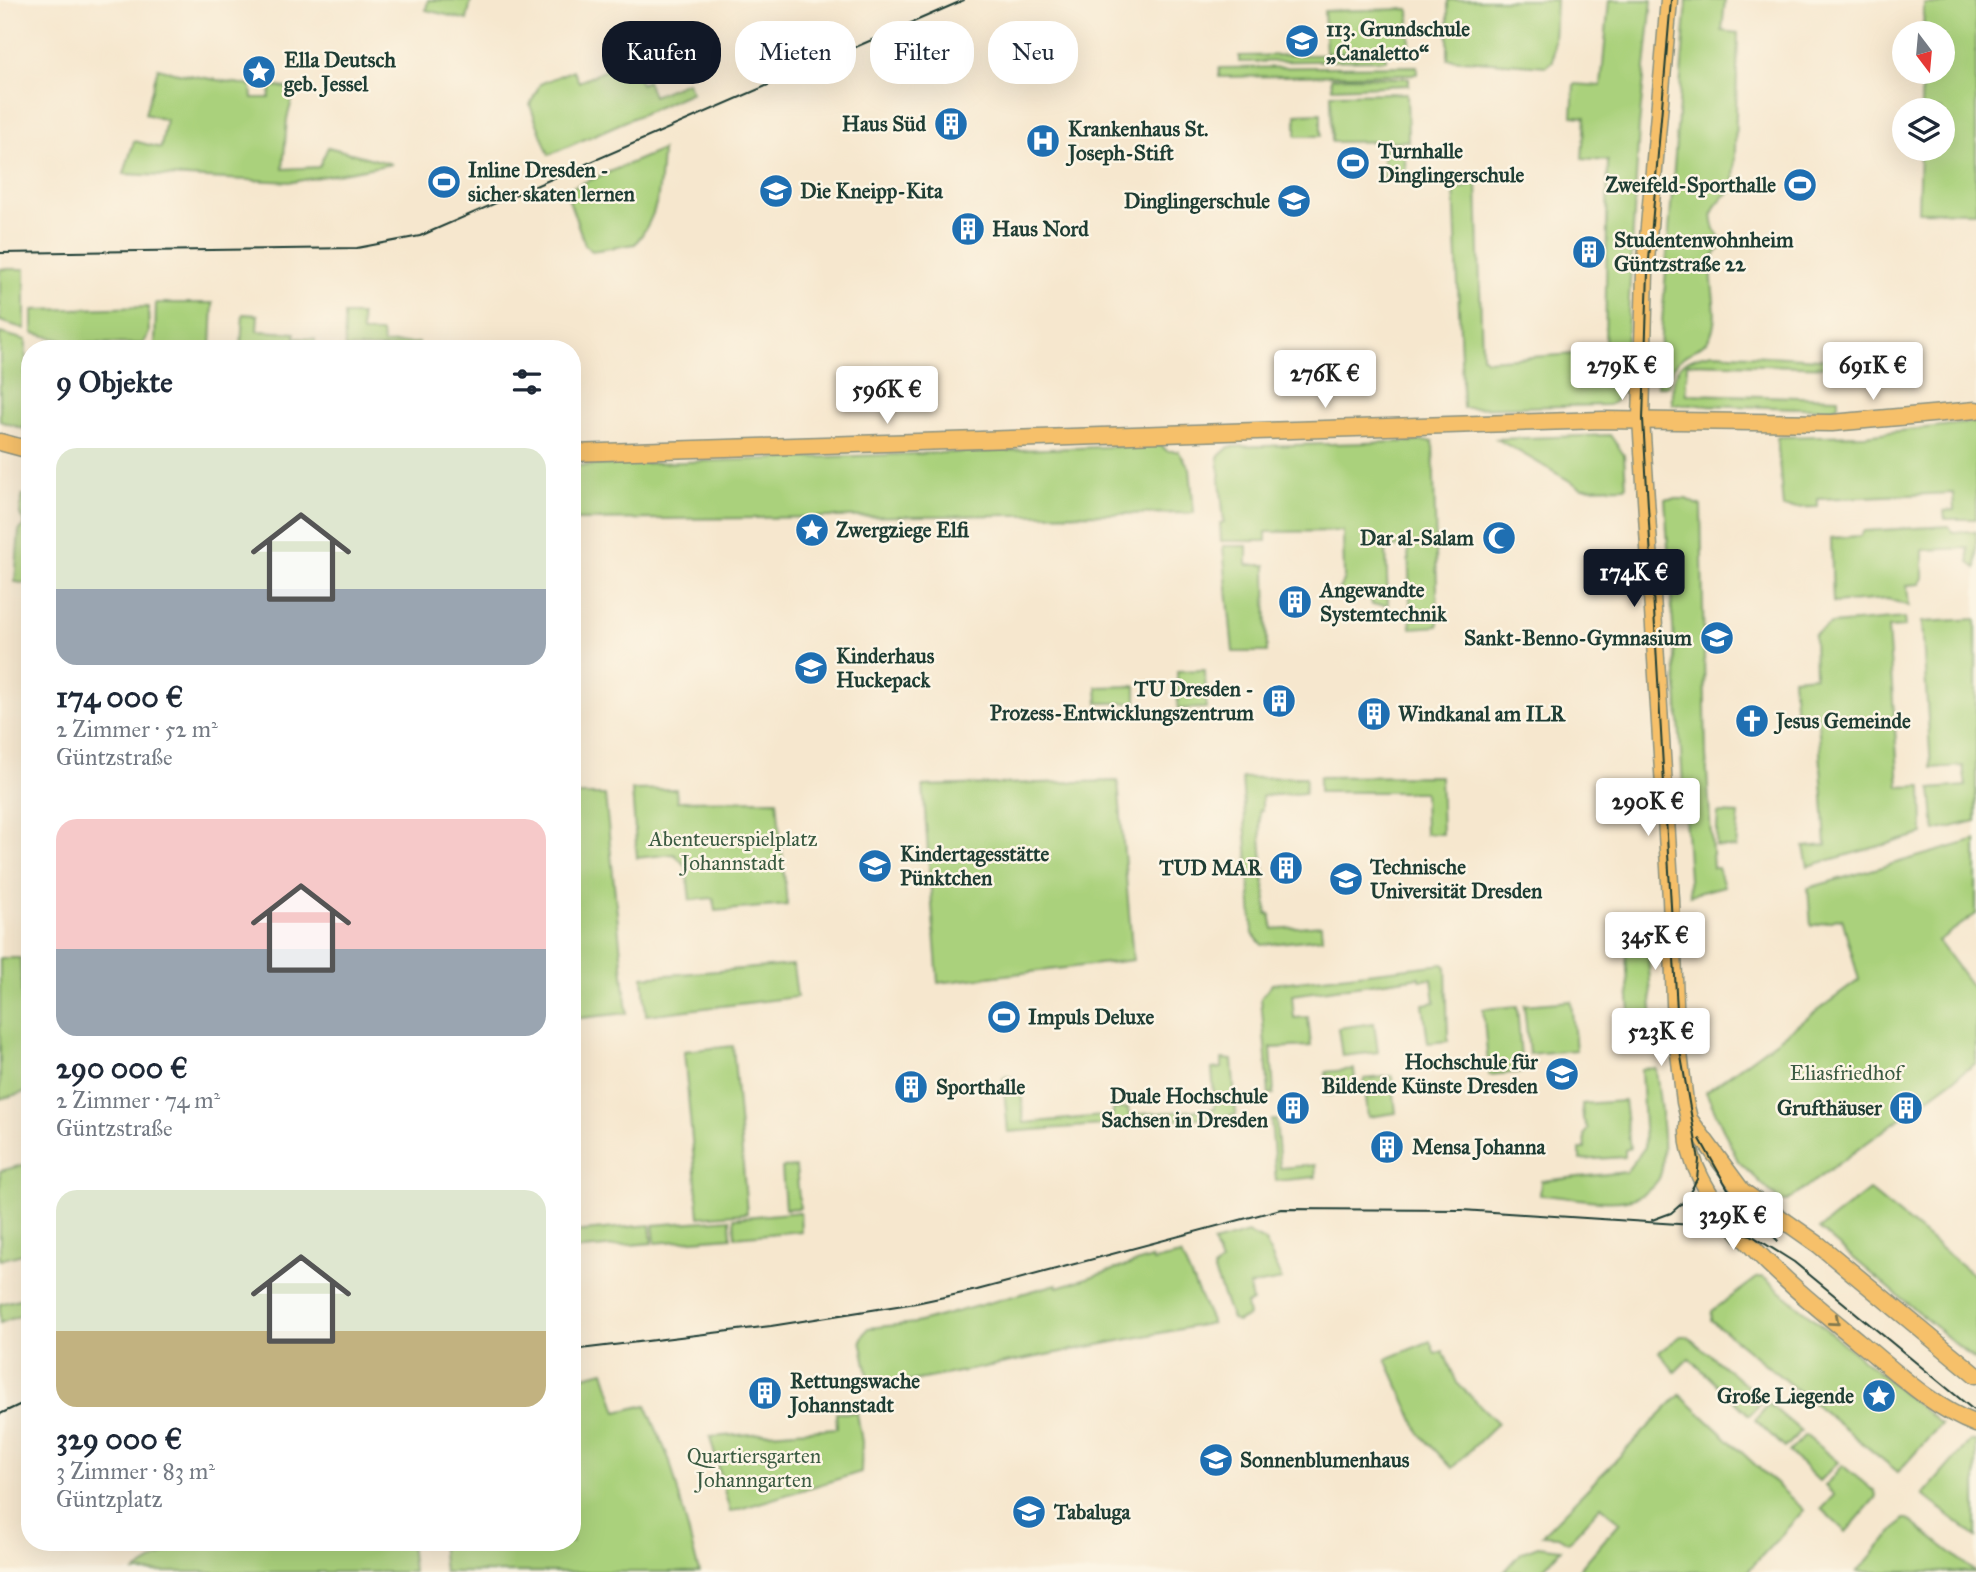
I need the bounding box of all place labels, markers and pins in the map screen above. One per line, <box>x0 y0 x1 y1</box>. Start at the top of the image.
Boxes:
place label: 113. Grundschule „Canaletto“ <box>1326 16 1470 66</box>
school or university icon: 113. Grundschule „Canaletto“ <box>1283 22 1321 60</box>
place label: Ella Deutsch geb. Jessel <box>284 47 396 98</box>
place icon: Ella Deutsch geb. Jessel <box>240 53 278 91</box>
building icon: Haus Süd <box>932 105 970 143</box>
place label: Haus Süd <box>842 111 926 137</box>
place label: Krankenhaus St. Joseph-Stift <box>1065 116 1208 167</box>
hospital icon: Krankenhaus St. Joseph-Stift <box>1024 122 1062 160</box>
place label: Turnhalle Dinglingerschule <box>1377 138 1525 188</box>
sports icon: Turnhalle Dinglingerschule <box>1334 144 1372 182</box>
place label: Inline Dresden - sicher skaten lernen <box>468 157 636 207</box>
sports icon: Inline Dresden - sicher skaten lernen <box>425 163 463 201</box>
sports icon: Zweifeld-Sporthalle <box>1781 166 1819 204</box>
school or university icon: Die Kneipp-Kita <box>757 172 795 210</box>
place label: Zweifeld-Sporthalle <box>1606 172 1776 198</box>
place label: Die Kneipp-Kita <box>800 178 944 204</box>
school or university icon: Dinglingerschule <box>1275 182 1313 220</box>
place label: Dinglingerschule <box>1124 188 1270 214</box>
building icon: Haus Nord <box>949 210 987 248</box>
place label: Haus Nord <box>992 216 1089 242</box>
place label: Studentenwohnheim Güntzstraße 22 <box>1614 227 1794 277</box>
building icon: Studentenwohnheim Güntzstraße 22 <box>1570 233 1608 271</box>
pin: 279K € <box>1565 342 1679 402</box>
pin: 691K € <box>1816 342 1930 402</box>
pin: 276K € <box>1268 350 1382 410</box>
pin: 596K € <box>830 366 944 426</box>
place icon: Zwergziege Elfi <box>793 511 831 549</box>
place label: Zwergziege Elfi <box>836 517 970 543</box>
mosque icon: Dar al-Salam <box>1480 519 1518 557</box>
place label: Dar al-Salam <box>1360 525 1474 551</box>
pin: 174K € <box>1577 550 1691 609</box>
place label: Angewandte Systemtechnik <box>1318 577 1448 627</box>
building icon: Angewandte Systemtechnik <box>1276 583 1314 621</box>
school or university icon: Sankt-Benno-Gymnasium <box>1698 619 1736 657</box>
place label: Sankt-Benno-Gymnasium <box>1464 625 1692 651</box>
place label: Kinderhaus Huckepack <box>836 643 935 693</box>
school or university icon: Kinderhaus Huckepack <box>792 649 830 687</box>
place label: TU Dresden - Prozess-Entwicklungszentrum <box>990 676 1254 726</box>
building icon: TU Dresden - Prozess-Entwicklungszentrum <box>1260 682 1298 720</box>
building icon: Windkanal am ILR <box>1355 695 1393 733</box>
place label: Windkanal am ILR <box>1398 701 1566 727</box>
church icon: Jesus Gemeinde <box>1733 702 1771 740</box>
place label: Jesus Gemeinde <box>1773 708 1911 735</box>
pin: 290K € <box>1591 778 1705 838</box>
place label: Kindertagesstätte Pünktchen <box>900 841 1050 891</box>
school or university icon: Kindertagesstätte Pünktchen <box>856 847 894 885</box>
building icon: TUD MAR <box>1267 849 1305 887</box>
place label: Technische Universität Dresden <box>1369 854 1543 904</box>
place label: TUD MAR <box>1158 855 1263 881</box>
school or university icon: Technische Universität Dresden <box>1327 860 1365 898</box>
pin: 345K € <box>1598 912 1712 972</box>
sports icon: Impuls Deluxe <box>985 998 1023 1036</box>
place label: Impuls Deluxe <box>1028 1004 1154 1030</box>
pin: 523K € <box>1604 1009 1718 1068</box>
place label: Hochschule für Bildende Künste Dresden <box>1322 1049 1539 1099</box>
school or university icon: Hochschule für Bildende Künste Dresden <box>1543 1055 1581 1093</box>
building icon: Sporthalle <box>892 1068 930 1106</box>
place label: Sporthalle <box>936 1074 1025 1100</box>
place label: Duale Hochschule Sachsen in Dresden <box>1101 1083 1269 1133</box>
building icon: Duale Hochschule Sachsen in Dresden <box>1274 1089 1312 1127</box>
building icon: Grufthäuser <box>1887 1089 1925 1127</box>
place label: Grufthäuser <box>1777 1095 1883 1121</box>
building icon: Mensa Johanna <box>1368 1128 1406 1166</box>
place label: Mensa Johanna <box>1412 1134 1547 1161</box>
pin: 329K € <box>1676 1192 1790 1252</box>
place label: Rettungswache Johannstadt <box>787 1368 920 1419</box>
building icon: Rettungswache Johannstadt <box>746 1374 784 1412</box>
place icon: Große Liegende <box>1860 1377 1898 1415</box>
place label: Große Liegende <box>1717 1383 1854 1409</box>
school or university icon: Sonnenblumenhaus <box>1197 1441 1235 1479</box>
place label: Sonnenblumenhaus <box>1240 1447 1410 1473</box>
school or university icon: Tabaluga <box>1010 1493 1048 1531</box>
place label: Tabaluga <box>1053 1499 1132 1525</box>

